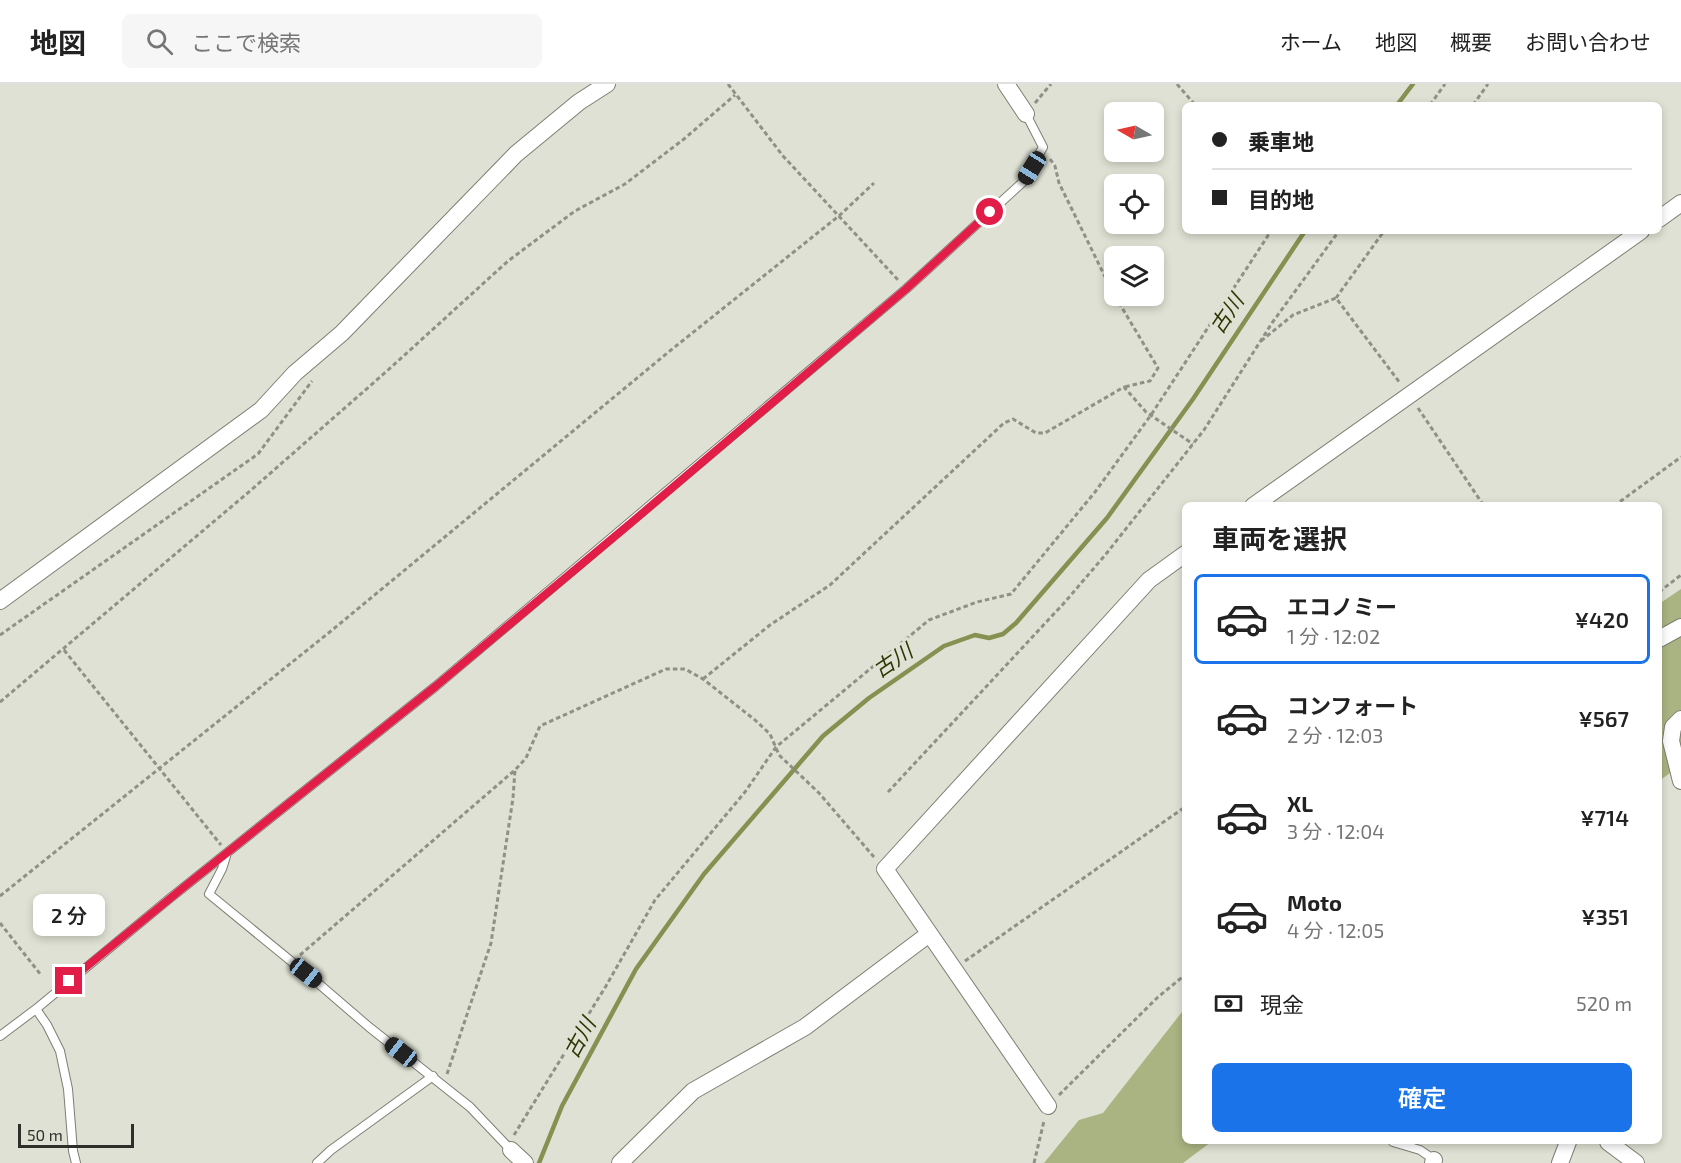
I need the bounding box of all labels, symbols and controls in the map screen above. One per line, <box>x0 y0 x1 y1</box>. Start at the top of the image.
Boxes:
search box <box>122 14 542 68</box>
text: 地図 <box>30 25 86 59</box>
icon: search <box>143 25 176 58</box>
text: ここで検索 <box>191 29 301 55</box>
text: ホーム <box>1280 29 1342 54</box>
text: 地図 <box>1375 29 1417 54</box>
text: 概要 <box>1450 29 1492 54</box>
text: お問い合わせ <box>1525 29 1651 54</box>
north arrow <box>1104 102 1164 162</box>
map controls <box>1104 102 1164 306</box>
text: 乗車地 <box>1248 128 1314 154</box>
car <box>1015 148 1049 188</box>
button: locate <box>1104 174 1164 234</box>
text: 目的地 <box>1248 186 1314 212</box>
route start <box>976 198 1003 225</box>
button: layers <box>1104 246 1164 306</box>
water label: 古川 <box>1204 287 1249 338</box>
text: 車両を選択 <box>1212 522 1347 554</box>
icon: car <box>1215 592 1269 646</box>
text: エコノミー <box>1287 593 1397 619</box>
text: ¥420 <box>1575 606 1629 632</box>
text: 1 分 · 12:02 <box>1287 624 1380 648</box>
water label: 古川 <box>868 637 918 682</box>
icon: car <box>1215 691 1269 745</box>
text: コンフォート <box>1287 692 1418 718</box>
text: ¥567 <box>1579 705 1629 731</box>
text: 2 分 · 12:03 <box>1287 723 1383 747</box>
icon: car <box>1215 790 1269 844</box>
text: XL <box>1287 790 1313 816</box>
text: ¥714 <box>1580 804 1629 830</box>
text: 3 分 · 12:04 <box>1287 819 1385 843</box>
icon: car <box>1215 889 1269 943</box>
text: Moto <box>1287 889 1342 915</box>
callout: 2 分 <box>33 894 105 936</box>
text: 2 分 <box>51 903 87 927</box>
text: ¥351 <box>1581 903 1629 929</box>
text: 4 分 · 12:05 <box>1287 918 1384 942</box>
car <box>286 955 326 991</box>
route end <box>55 967 82 994</box>
icon: cash <box>1212 987 1245 1020</box>
text: 現金 <box>1260 991 1304 1017</box>
text: 520 m <box>1576 991 1632 1015</box>
water label: 古川 <box>558 1011 601 1062</box>
car <box>381 1034 421 1070</box>
button: 確定 <box>1212 1063 1632 1132</box>
scale bar <box>18 1121 134 1148</box>
text: 50 m <box>27 1125 63 1144</box>

